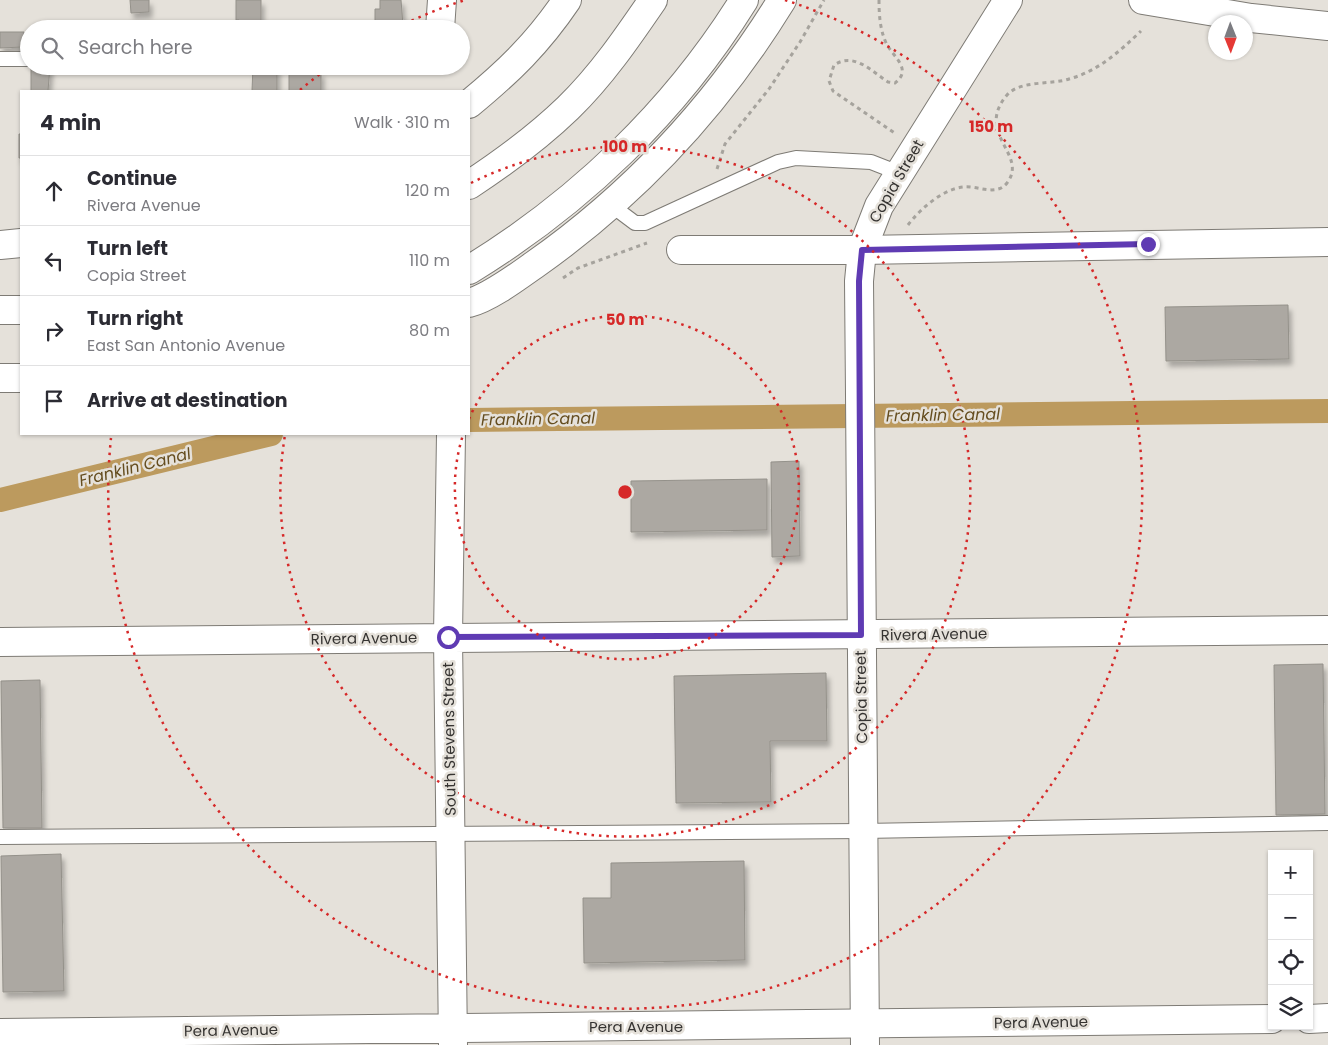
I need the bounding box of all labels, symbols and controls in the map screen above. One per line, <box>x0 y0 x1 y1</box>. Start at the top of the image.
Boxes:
north arrow <box>1208 15 1253 60</box>
search box <box>20 20 470 75</box>
icon: search <box>38 34 66 62</box>
text: Search here <box>78 34 192 61</box>
text: 4 min <box>40 108 101 137</box>
text: Walk · 310 m <box>354 111 450 134</box>
text: 150 m <box>969 116 1013 137</box>
street label: Copia Street <box>864 135 928 227</box>
text: 100 m <box>603 136 647 157</box>
text: Continue <box>87 165 177 192</box>
icon: ahead <box>40 177 68 205</box>
text: 120 m <box>405 179 450 202</box>
text: Rivera Avenue <box>87 194 201 217</box>
route end <box>1137 233 1160 256</box>
text: Turn left <box>87 235 168 262</box>
icon: left <box>40 247 68 275</box>
text: 110 m <box>409 249 450 272</box>
text: Copia Street <box>87 264 186 287</box>
text: Turn right <box>87 305 183 332</box>
text: 50 m <box>606 309 644 330</box>
icon: right <box>40 317 68 345</box>
text: 80 m <box>409 319 450 342</box>
text: East San Antonio Avenue <box>87 334 285 357</box>
icon: arrive <box>40 387 68 415</box>
text: Arrive at destination <box>87 387 288 414</box>
water label: Franklin Canal <box>886 403 1000 427</box>
water label: Franklin Canal <box>481 407 595 431</box>
water label: Franklin Canal <box>77 442 193 492</box>
centre of rings <box>616 483 634 501</box>
street label: Rivera Avenue <box>881 623 987 645</box>
route start <box>437 626 460 649</box>
street label: Rivera Avenue <box>311 627 417 649</box>
street label: Copia Street <box>850 650 872 744</box>
street label: South Stevens Street <box>437 662 461 816</box>
map controls <box>1268 850 1313 1030</box>
button: + <box>1268 850 1313 895</box>
button: − <box>1268 895 1313 940</box>
button: locate <box>1268 940 1313 985</box>
button: layers <box>1268 985 1313 1030</box>
street label: Pera Avenue <box>994 1011 1088 1033</box>
street label: Pera Avenue <box>589 1016 683 1037</box>
street label: Pera Avenue <box>184 1019 278 1041</box>

